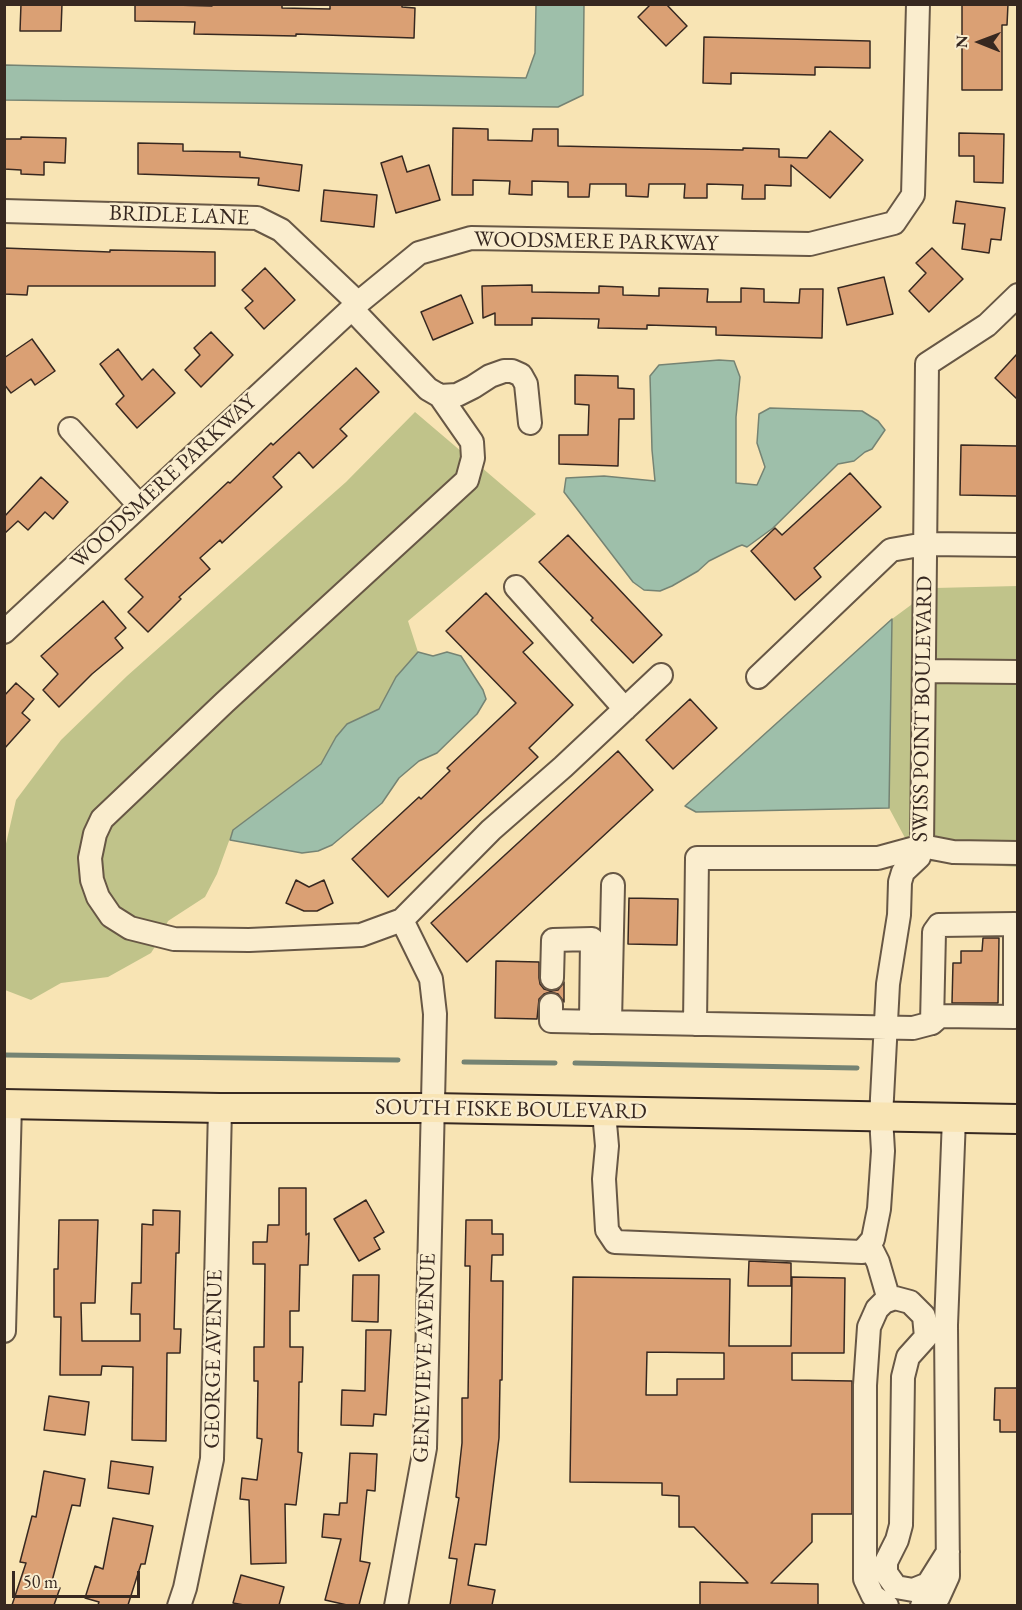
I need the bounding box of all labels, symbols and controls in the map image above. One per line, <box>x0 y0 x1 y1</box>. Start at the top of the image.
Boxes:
north arrow <box>950 12 1010 72</box>
text: N <box>951 35 972 48</box>
street label: BRIDLE LANE <box>108 200 250 232</box>
street label: WOODSMERE PARKWAY <box>474 227 718 257</box>
street label: WOODSMERE PARKWAY <box>66 389 262 575</box>
street label: SWISS POINT BOULEVARD <box>907 576 939 842</box>
street label: SOUTH FISKE BOULEVARD <box>375 1094 647 1126</box>
street label: GENEVIEVE AVENUE <box>408 1253 442 1463</box>
street label: GEORGE AVENUE <box>199 1269 229 1449</box>
scale bar <box>15 1559 142 1597</box>
text: 50 m <box>23 1570 58 1593</box>

